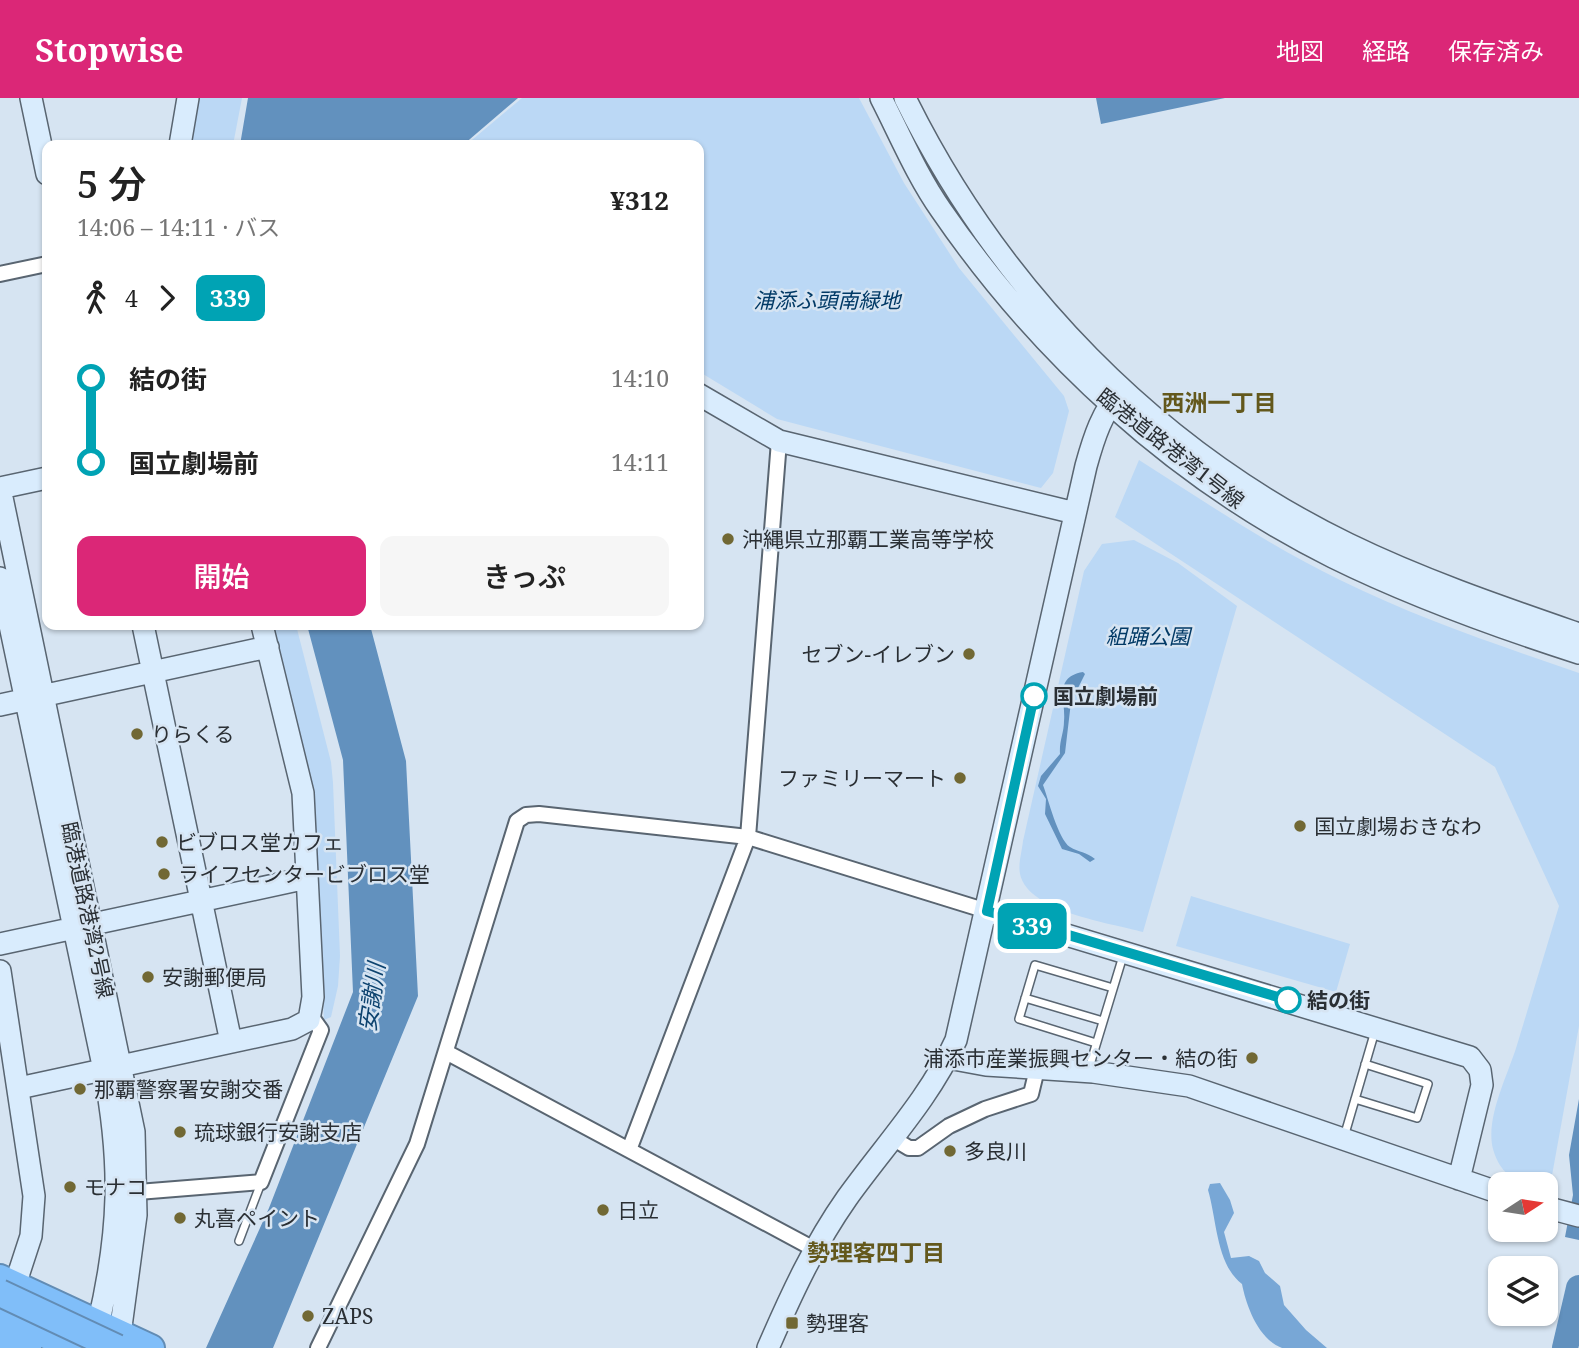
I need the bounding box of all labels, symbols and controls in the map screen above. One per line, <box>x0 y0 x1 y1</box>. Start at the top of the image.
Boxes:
text: Stopwise <box>35 27 184 72</box>
text: 地図 <box>1276 34 1324 67</box>
text: 経路 <box>1362 34 1410 67</box>
text: 保存済み <box>1448 34 1544 67</box>
text: 5 分 <box>77 157 146 209</box>
text: ¥312 <box>610 182 669 218</box>
text: 14:06 – 14:11 · バス <box>77 211 280 243</box>
icon: walk <box>77 279 115 317</box>
icon: forward <box>148 279 186 317</box>
text: 339 <box>210 281 251 314</box>
text: 4 <box>125 282 138 314</box>
park label: 浦添ふ頭南緑地 <box>754 286 902 314</box>
text: 結の街 <box>129 361 207 397</box>
text: 14:10 <box>611 362 669 394</box>
street label: 臨港道路港湾1号線 <box>1092 382 1250 514</box>
district label: 西洲一丁目 <box>1162 386 1277 418</box>
text: 国立劇場前 <box>129 445 259 481</box>
text: 14:11 <box>611 446 669 478</box>
place label: 沖縄県立那覇工業高等学校 <box>742 525 994 553</box>
marker: 沖縄県立那覇工業高等学校 <box>720 531 736 547</box>
button: 開始 <box>77 536 366 616</box>
button: きっぷ <box>380 536 669 616</box>
park label: 組踊公園 <box>1106 622 1193 650</box>
place label: セブン-イレブン <box>801 640 955 668</box>
marker: セブン-イレブン <box>961 646 977 662</box>
place label: 国立劇場前 <box>1053 682 1158 710</box>
marker: 国立劇場前 <box>1021 683 1047 709</box>
place label: りらくる <box>151 720 235 748</box>
marker: りらくる <box>129 726 145 742</box>
place label: ファミリーマート <box>778 764 946 792</box>
marker: ファミリーマート <box>952 770 968 786</box>
place label: 国立劇場おきなわ <box>1314 812 1482 840</box>
marker: 国立劇場おきなわ <box>1292 818 1308 834</box>
street label: 臨港道路港湾2号線 <box>56 819 120 1001</box>
place label: ビブロス堂カフェ <box>176 828 344 856</box>
marker: ビブロス堂カフェ <box>154 834 170 850</box>
place label: ライフセンタービブロス堂 <box>178 860 430 888</box>
marker: ライフセンタービブロス堂 <box>156 866 172 882</box>
line badge: 339 <box>992 903 1072 949</box>
text: 339 <box>1012 909 1052 942</box>
water label: 安謝川 <box>350 958 392 1033</box>
place label: 安謝郵便局 <box>162 963 267 991</box>
marker: 安謝郵便局 <box>140 969 156 985</box>
place label: 結の街 <box>1307 986 1370 1014</box>
marker: 結の街 <box>1275 987 1301 1013</box>
place label: 浦添市産業振興センター・結の街 <box>923 1044 1238 1072</box>
marker: 浦添市産業振興センター・結の街 <box>1244 1050 1260 1066</box>
place label: 那覇警察署安謝交番 <box>94 1075 283 1103</box>
marker: 那覇警察署安謝交番 <box>72 1081 88 1097</box>
place label: 琉球銀行安謝支店 <box>194 1118 362 1146</box>
marker: 琉球銀行安謝支店 <box>172 1124 188 1140</box>
place label: 多良川 <box>964 1137 1027 1165</box>
marker: 多良川 <box>942 1143 958 1159</box>
north arrow <box>1488 1172 1558 1242</box>
map controls <box>1488 1172 1558 1326</box>
place label: モナコ <box>84 1173 147 1201</box>
marker: モナコ <box>62 1179 78 1195</box>
place label: 日立 <box>617 1196 659 1224</box>
marker: 日立 <box>595 1202 611 1218</box>
place label: 丸喜ペイント <box>194 1204 320 1232</box>
marker: 丸喜ペイント <box>172 1210 188 1226</box>
district label: 勢理客四丁目 <box>807 1236 945 1268</box>
button: layers <box>1488 1256 1558 1326</box>
place label: ZAPS <box>322 1302 373 1330</box>
marker: ZAPS <box>300 1308 316 1324</box>
place label: 勢理客 <box>806 1309 869 1337</box>
marker: 勢理客 <box>784 1315 800 1331</box>

